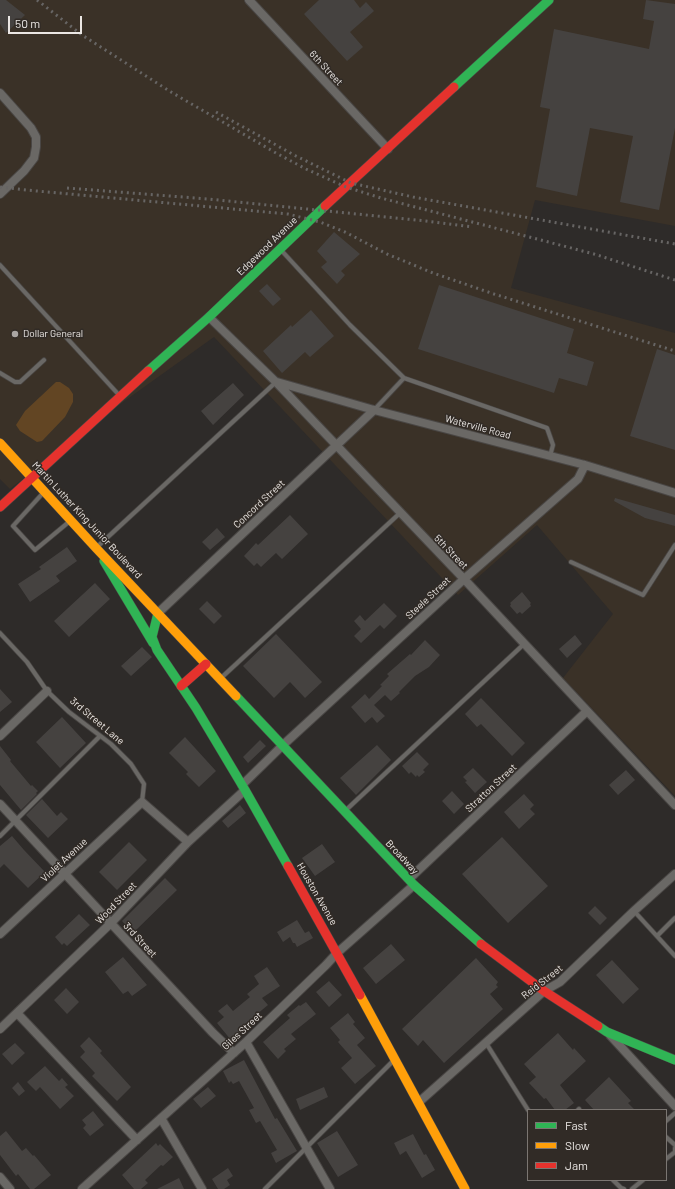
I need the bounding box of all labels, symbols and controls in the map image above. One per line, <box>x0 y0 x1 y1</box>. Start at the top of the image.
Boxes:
scale bar <box>10 8 84 34</box>
text: 50 m <box>15 16 40 30</box>
street label: 6th Street <box>307 48 345 88</box>
street label: Edgewood Avenue <box>234 214 300 278</box>
place label: Dollar General <box>23 328 83 340</box>
marker: Dollar General <box>10 329 20 339</box>
street label: Waterville Road <box>444 412 512 442</box>
street label: Martin Luther King Junior Boulevard <box>30 459 144 581</box>
street label: Concord Street <box>231 477 287 531</box>
street label: 5th Street <box>432 532 470 572</box>
street label: Steele Street <box>403 574 453 622</box>
street label: 3rd Street Lane <box>68 695 126 747</box>
street label: Stratton Street <box>463 761 519 815</box>
street label: Violet Avenue <box>38 836 90 884</box>
street label: Broadway <box>383 837 421 877</box>
street label: Houston Avenue <box>294 861 340 927</box>
street label: Wood Street <box>93 879 139 927</box>
street label: 3rd Street <box>121 920 159 960</box>
street label: Reid Street <box>519 962 565 1002</box>
street label: Giles Street <box>220 1009 264 1053</box>
legend <box>527 1109 667 1181</box>
text: Fast <box>565 1118 588 1132</box>
text: Slow <box>565 1138 590 1152</box>
text: Jam <box>565 1158 588 1172</box>

